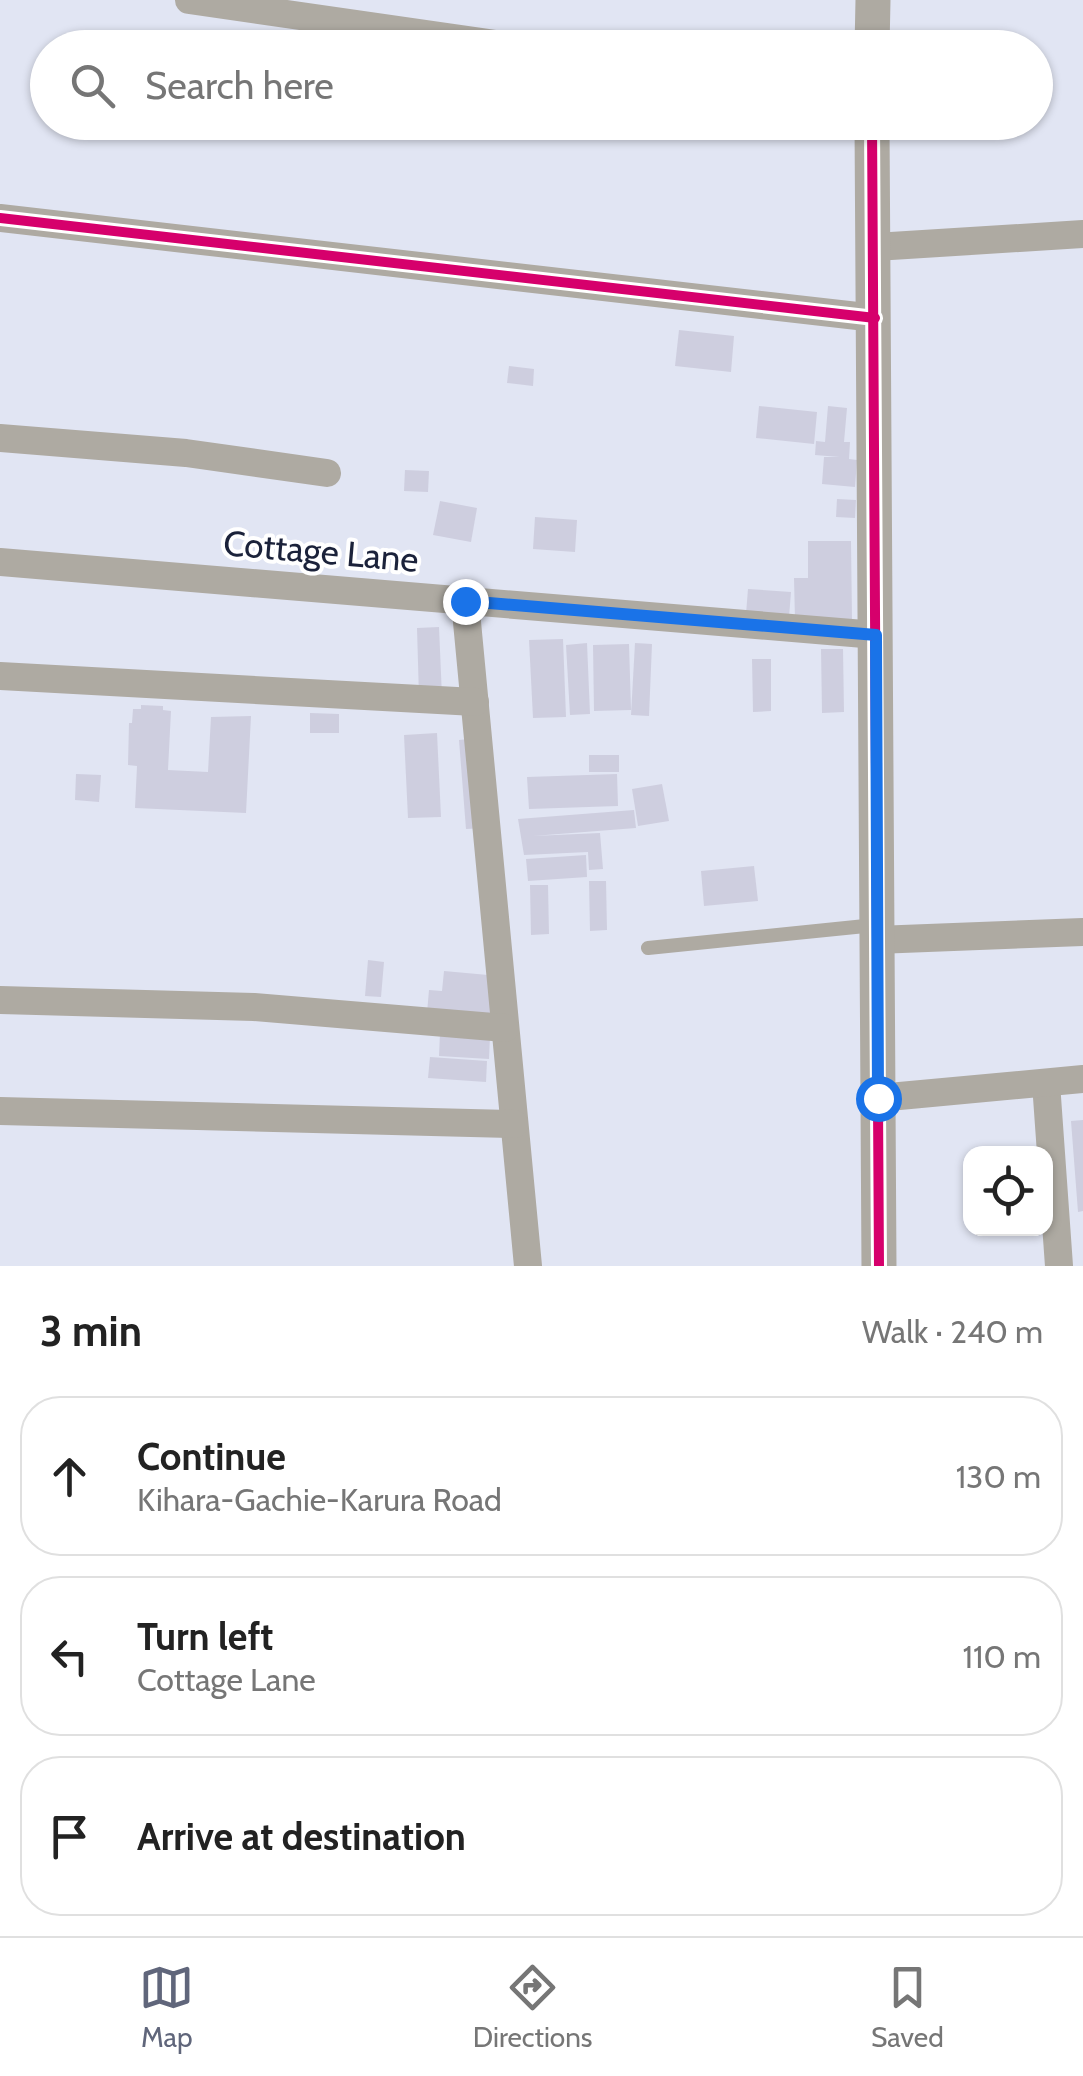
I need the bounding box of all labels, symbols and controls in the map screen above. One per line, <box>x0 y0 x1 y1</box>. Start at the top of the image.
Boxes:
search box <box>30 30 1053 140</box>
icon: search <box>65 58 120 113</box>
text: Search here <box>145 62 334 109</box>
street label: Cottage Lane <box>222 521 420 581</box>
route end <box>443 579 489 625</box>
route start <box>856 1076 902 1122</box>
map controls <box>963 1146 1053 1236</box>
button: locate <box>963 1146 1053 1236</box>
text: 3 min <box>40 1305 142 1357</box>
text: Walk · 240 m <box>862 1312 1043 1351</box>
text: Continue <box>137 1433 286 1480</box>
icon: ahead <box>42 1449 97 1504</box>
text: 130 m <box>956 1457 1041 1496</box>
text: Kihara-Gachie-Karura Road <box>137 1480 502 1519</box>
text: Turn left <box>137 1613 273 1660</box>
icon: left <box>42 1629 97 1684</box>
text: 110 m <box>963 1637 1041 1676</box>
text: Cottage Lane <box>137 1660 316 1699</box>
icon: arrive <box>42 1809 97 1864</box>
text: Arrive at destination <box>137 1813 466 1860</box>
tab: Map <box>139 1960 194 2054</box>
tab: Directions <box>473 1960 592 2054</box>
tab: Saved <box>871 1960 944 2054</box>

